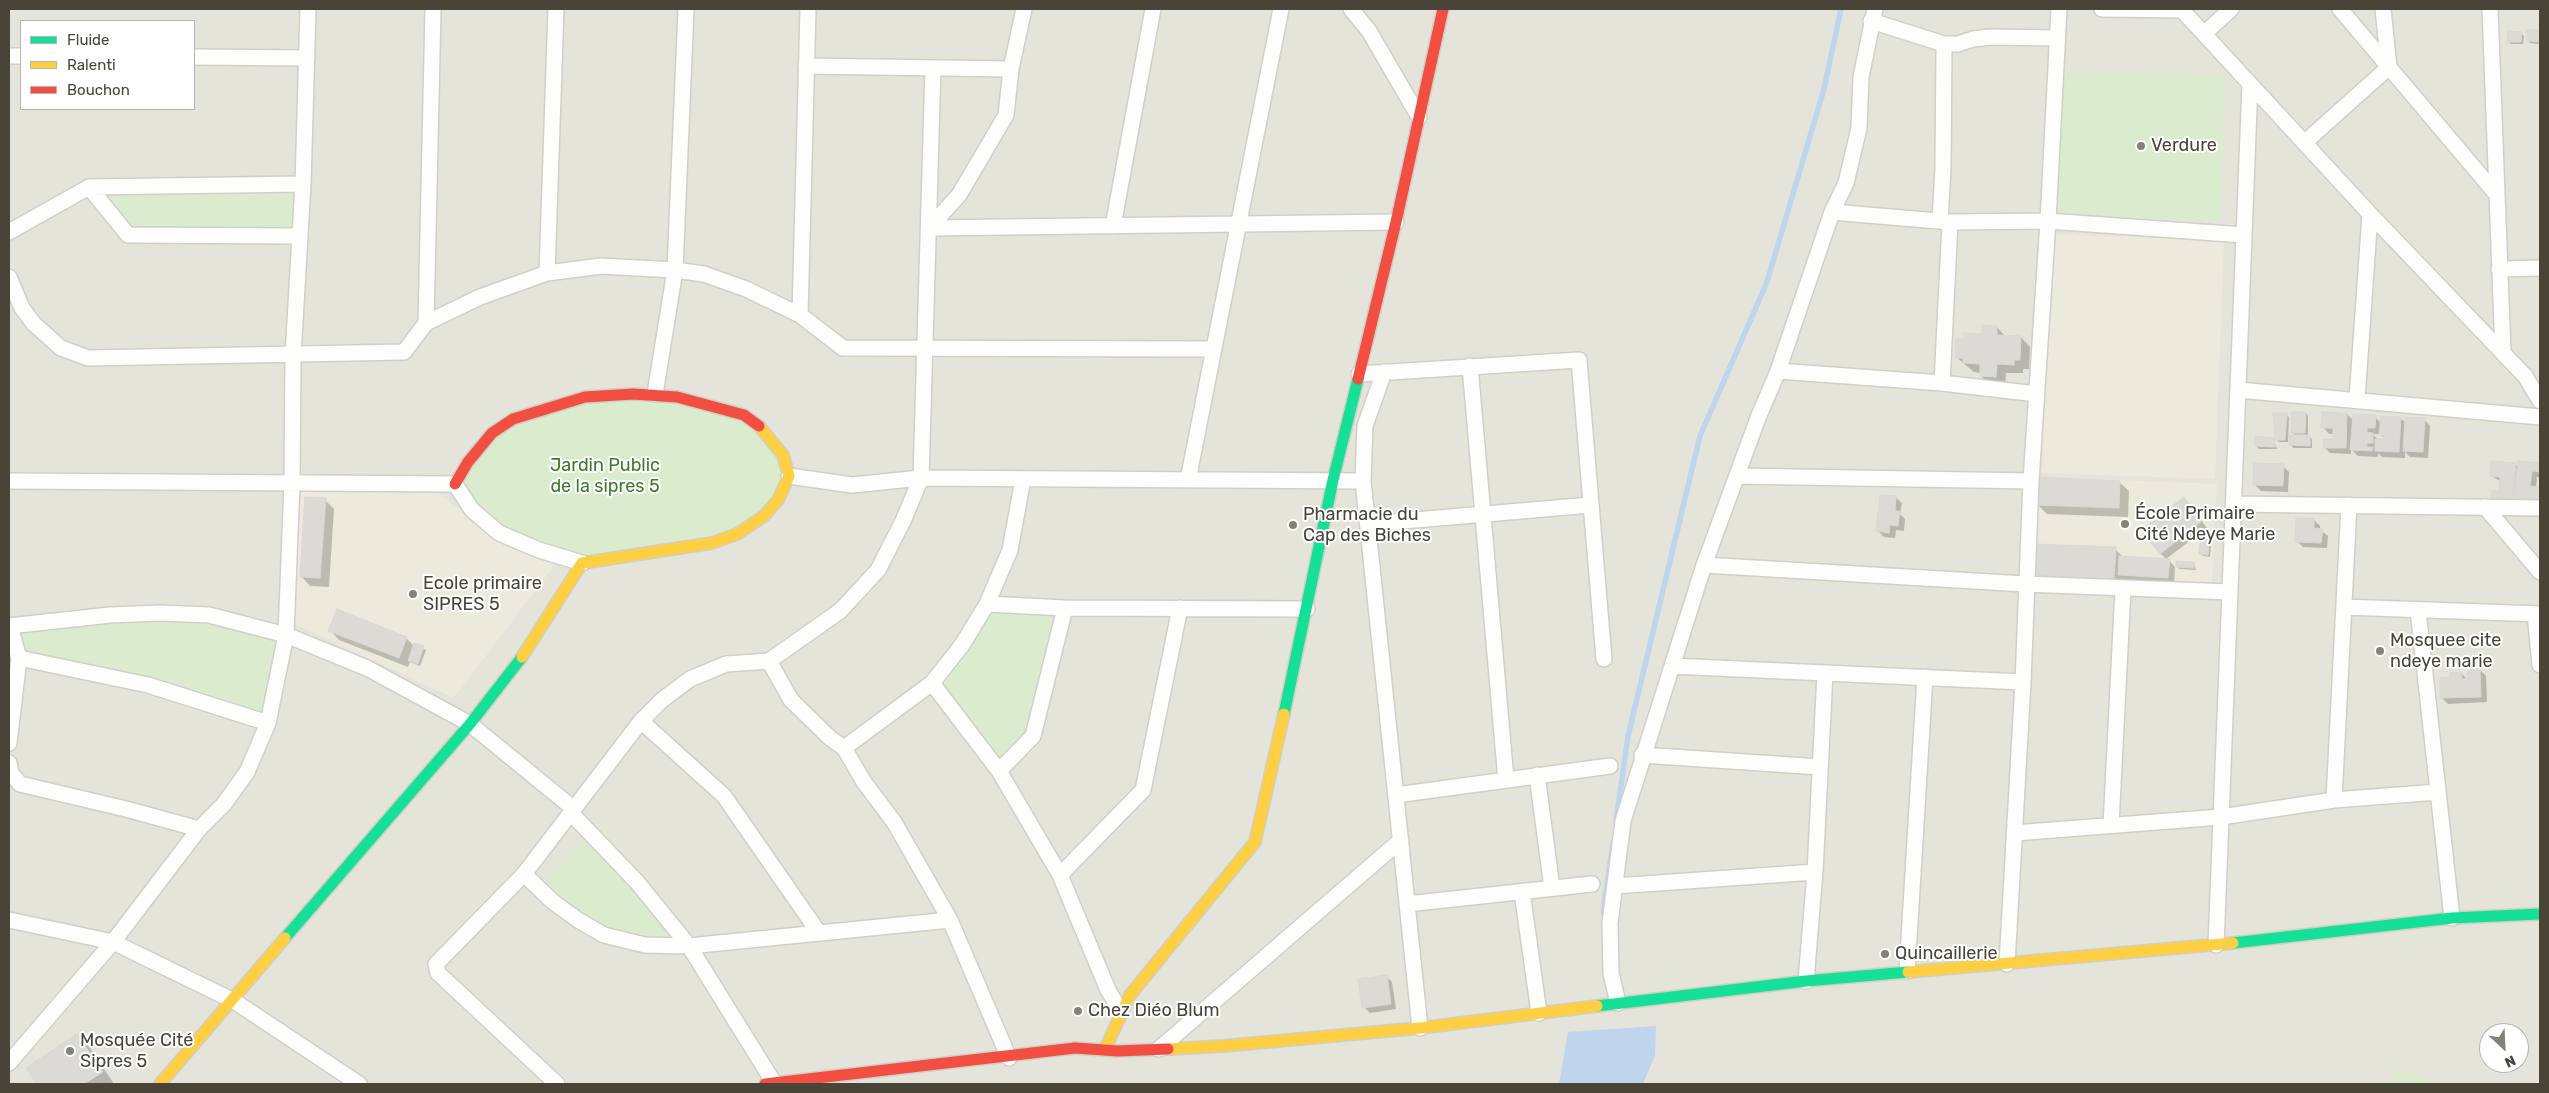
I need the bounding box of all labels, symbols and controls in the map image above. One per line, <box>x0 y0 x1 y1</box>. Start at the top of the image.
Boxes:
legend <box>20 20 195 110</box>
text: Fluide <box>67 31 109 49</box>
text: Ralenti <box>67 56 116 74</box>
text: Bouchon <box>67 81 130 99</box>
place label: Verdure <box>2151 135 2217 157</box>
marker: Verdure <box>2135 140 2147 152</box>
park label: Jardin Public de la sipres 5 <box>550 455 660 498</box>
place label: École Primaire Cité Ndeye Marie <box>2135 503 2275 546</box>
place label: Pharmacie du Cap des Biches <box>1303 504 1431 546</box>
marker: École Primaire Cité Ndeye Marie <box>2119 518 2131 530</box>
marker: Pharmacie du Cap des Biches <box>1287 519 1299 531</box>
place label: Ecole primaire SIPRES 5 <box>423 573 542 616</box>
marker: Ecole primaire SIPRES 5 <box>407 588 419 600</box>
place label: Mosquee cite ndeye marie <box>2390 630 2501 672</box>
marker: Mosquee cite ndeye marie <box>2374 645 2386 657</box>
place label: Quincaillerie <box>1895 943 1998 965</box>
marker: Quincaillerie <box>1879 948 1891 960</box>
place label: Chez Diéo Blum <box>1088 1000 1219 1022</box>
marker: Chez Diéo Blum <box>1072 1005 1084 1017</box>
north arrow <box>2479 1023 2529 1073</box>
place label: Mosquée Cité Sipres 5 <box>80 1030 193 1072</box>
marker: Mosquée Cité Sipres 5 <box>64 1045 76 1057</box>
text: N <box>2502 1051 2518 1071</box>

